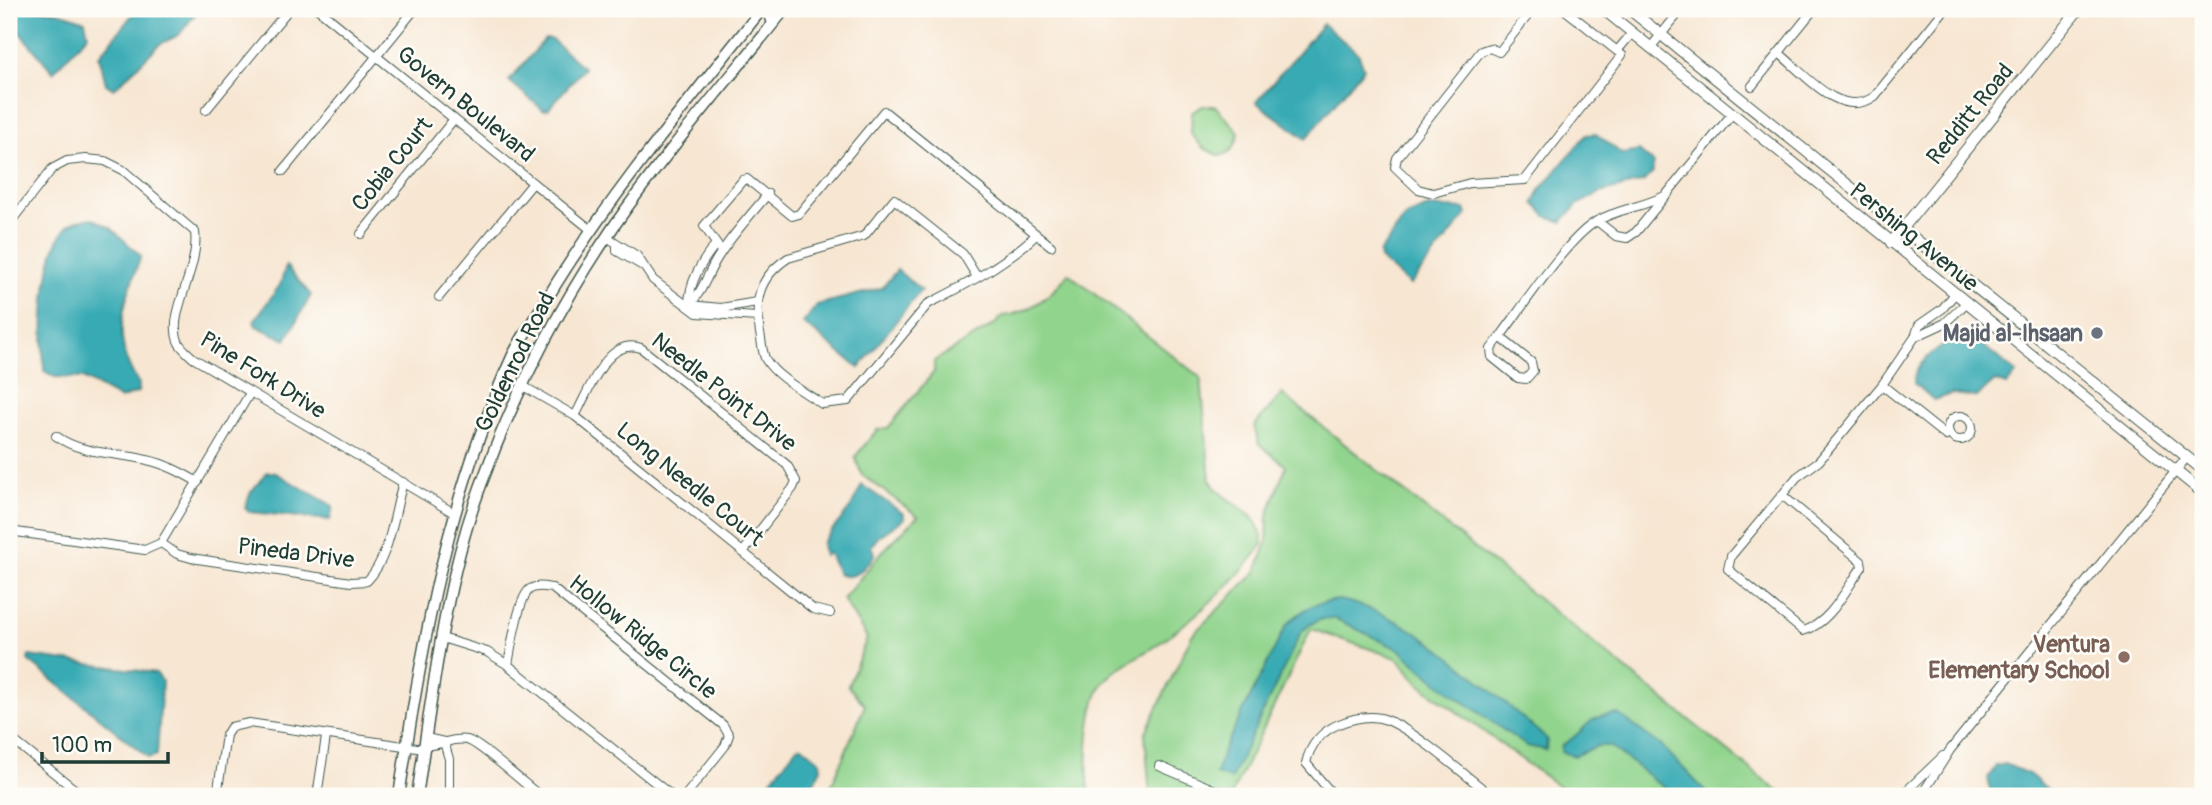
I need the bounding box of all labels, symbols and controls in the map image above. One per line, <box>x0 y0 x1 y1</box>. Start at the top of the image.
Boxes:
street label: Govern Boulevard <box>391 39 541 169</box>
street label: Redditt Road <box>1920 57 2020 171</box>
street label: Cobia Court <box>345 110 439 217</box>
street label: Pershing Avenue <box>1844 176 1985 298</box>
street label: Goldenrod Road <box>469 287 561 437</box>
place label: Majid al-Ihsaan <box>1943 319 2083 348</box>
street label: Pine Fork Drive <box>195 325 332 425</box>
marker: Majid al-Ihsaan <box>2089 325 2105 341</box>
street label: Needle Point Drive <box>646 326 803 458</box>
street label: Long Needle Court <box>610 416 770 553</box>
street label: Pineda Drive <box>236 531 356 575</box>
street label: Hollow Ridge Circle <box>563 568 723 706</box>
place label: Ventura Elementary School <box>1928 630 2110 685</box>
marker: Ventura Elementary School <box>2116 649 2132 665</box>
scale bar <box>42 721 168 765</box>
text: 100 m <box>52 732 112 759</box>

